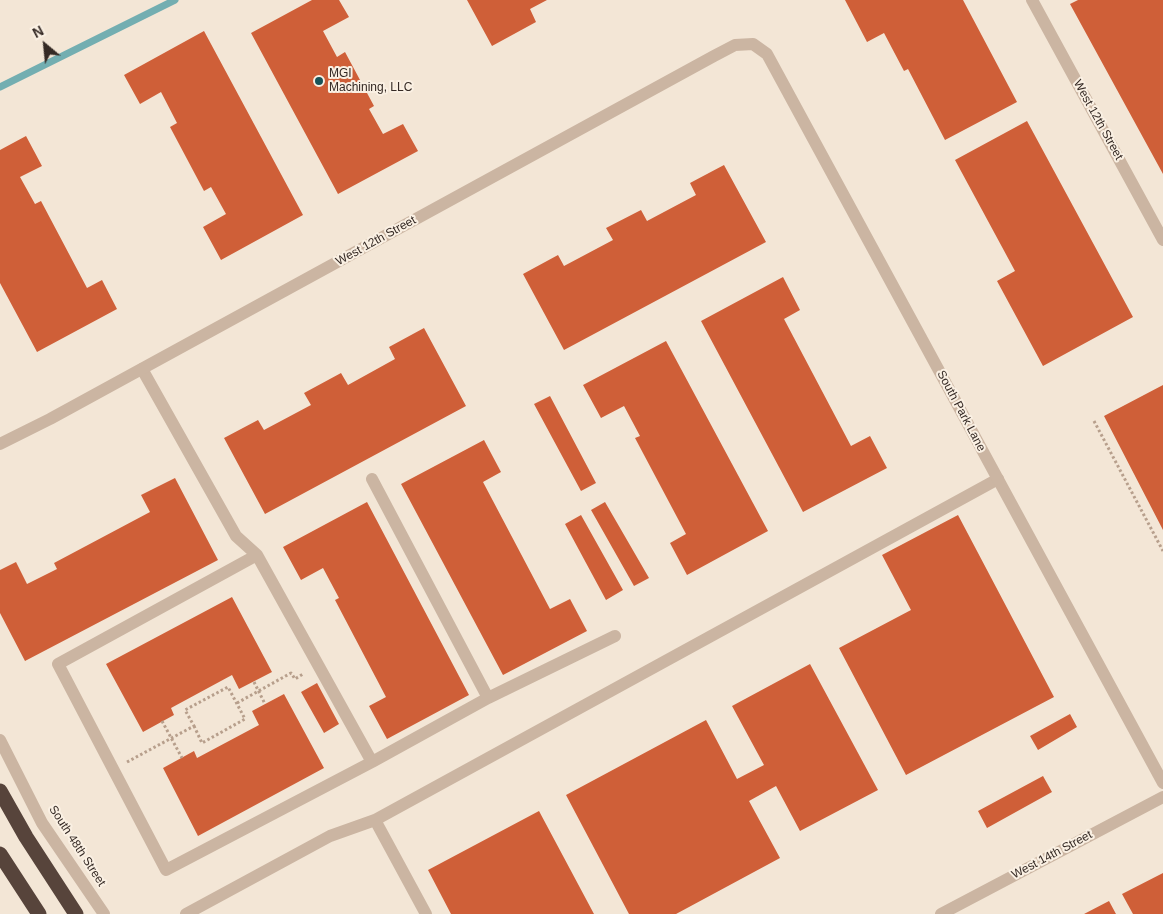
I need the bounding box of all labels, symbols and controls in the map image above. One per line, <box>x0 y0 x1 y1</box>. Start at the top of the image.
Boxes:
north arrow <box>20 20 70 70</box>
text: N <box>30 22 46 41</box>
place label: MGI Machining, LLC <box>329 67 412 95</box>
marker: MGI Machining, LLC <box>313 75 325 87</box>
street label: West 12th Street <box>1070 78 1126 162</box>
street label: West 12th Street <box>334 213 418 269</box>
street label: South Park Lane <box>934 368 988 454</box>
street label: South 48th Street <box>46 803 108 889</box>
street label: West 14th Street <box>1009 828 1095 882</box>

